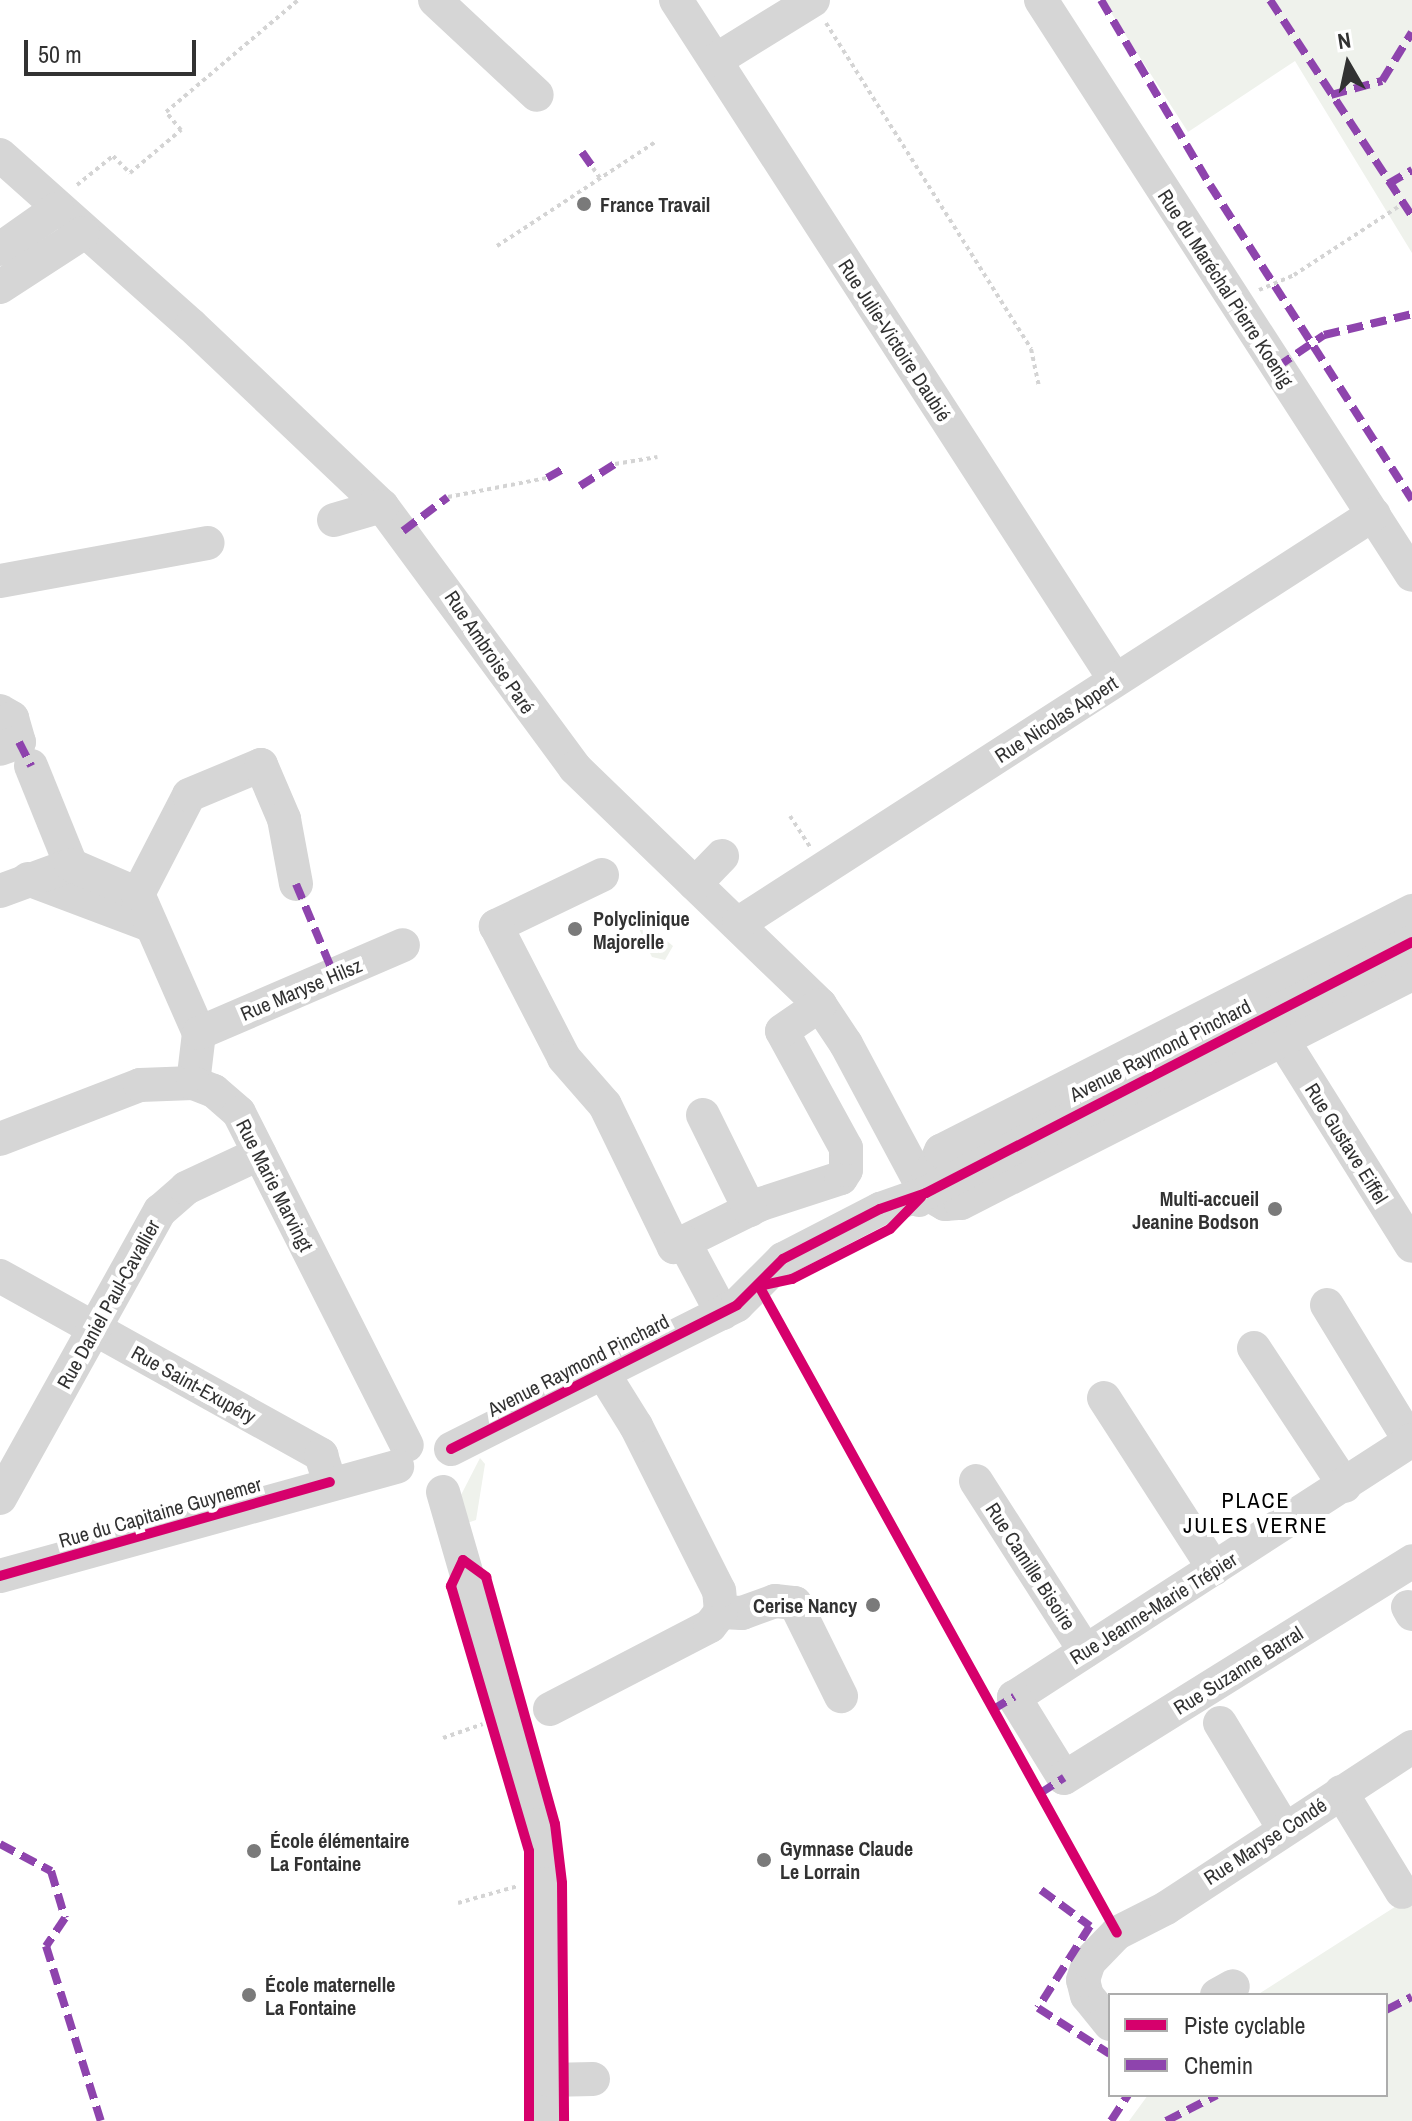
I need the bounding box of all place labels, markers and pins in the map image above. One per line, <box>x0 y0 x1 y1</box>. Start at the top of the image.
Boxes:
place label: France Travail <box>600 192 710 216</box>
marker: France Travail <box>575 195 593 213</box>
place label: Polyclinique Majorelle <box>593 906 690 953</box>
marker: Polyclinique Majorelle <box>564 918 586 940</box>
place label: Multi-accueil Jeanine Bodson <box>1132 1186 1259 1233</box>
marker: Multi-accueil Jeanine Bodson <box>1266 1200 1284 1218</box>
place label: Cerise Nancy <box>753 1593 857 1617</box>
marker: Cerise Nancy <box>864 1596 882 1614</box>
place label: École élémentaire La Fontaine <box>270 1828 409 1875</box>
place label: Gymnase Claude Le Lorrain <box>780 1836 913 1883</box>
marker: École élémentaire La Fontaine <box>245 1842 263 1860</box>
marker: Gymnase Claude Le Lorrain <box>755 1851 773 1869</box>
place label: École maternelle La Fontaine <box>265 1972 395 2019</box>
marker: École maternelle La Fontaine <box>240 1986 258 2004</box>

